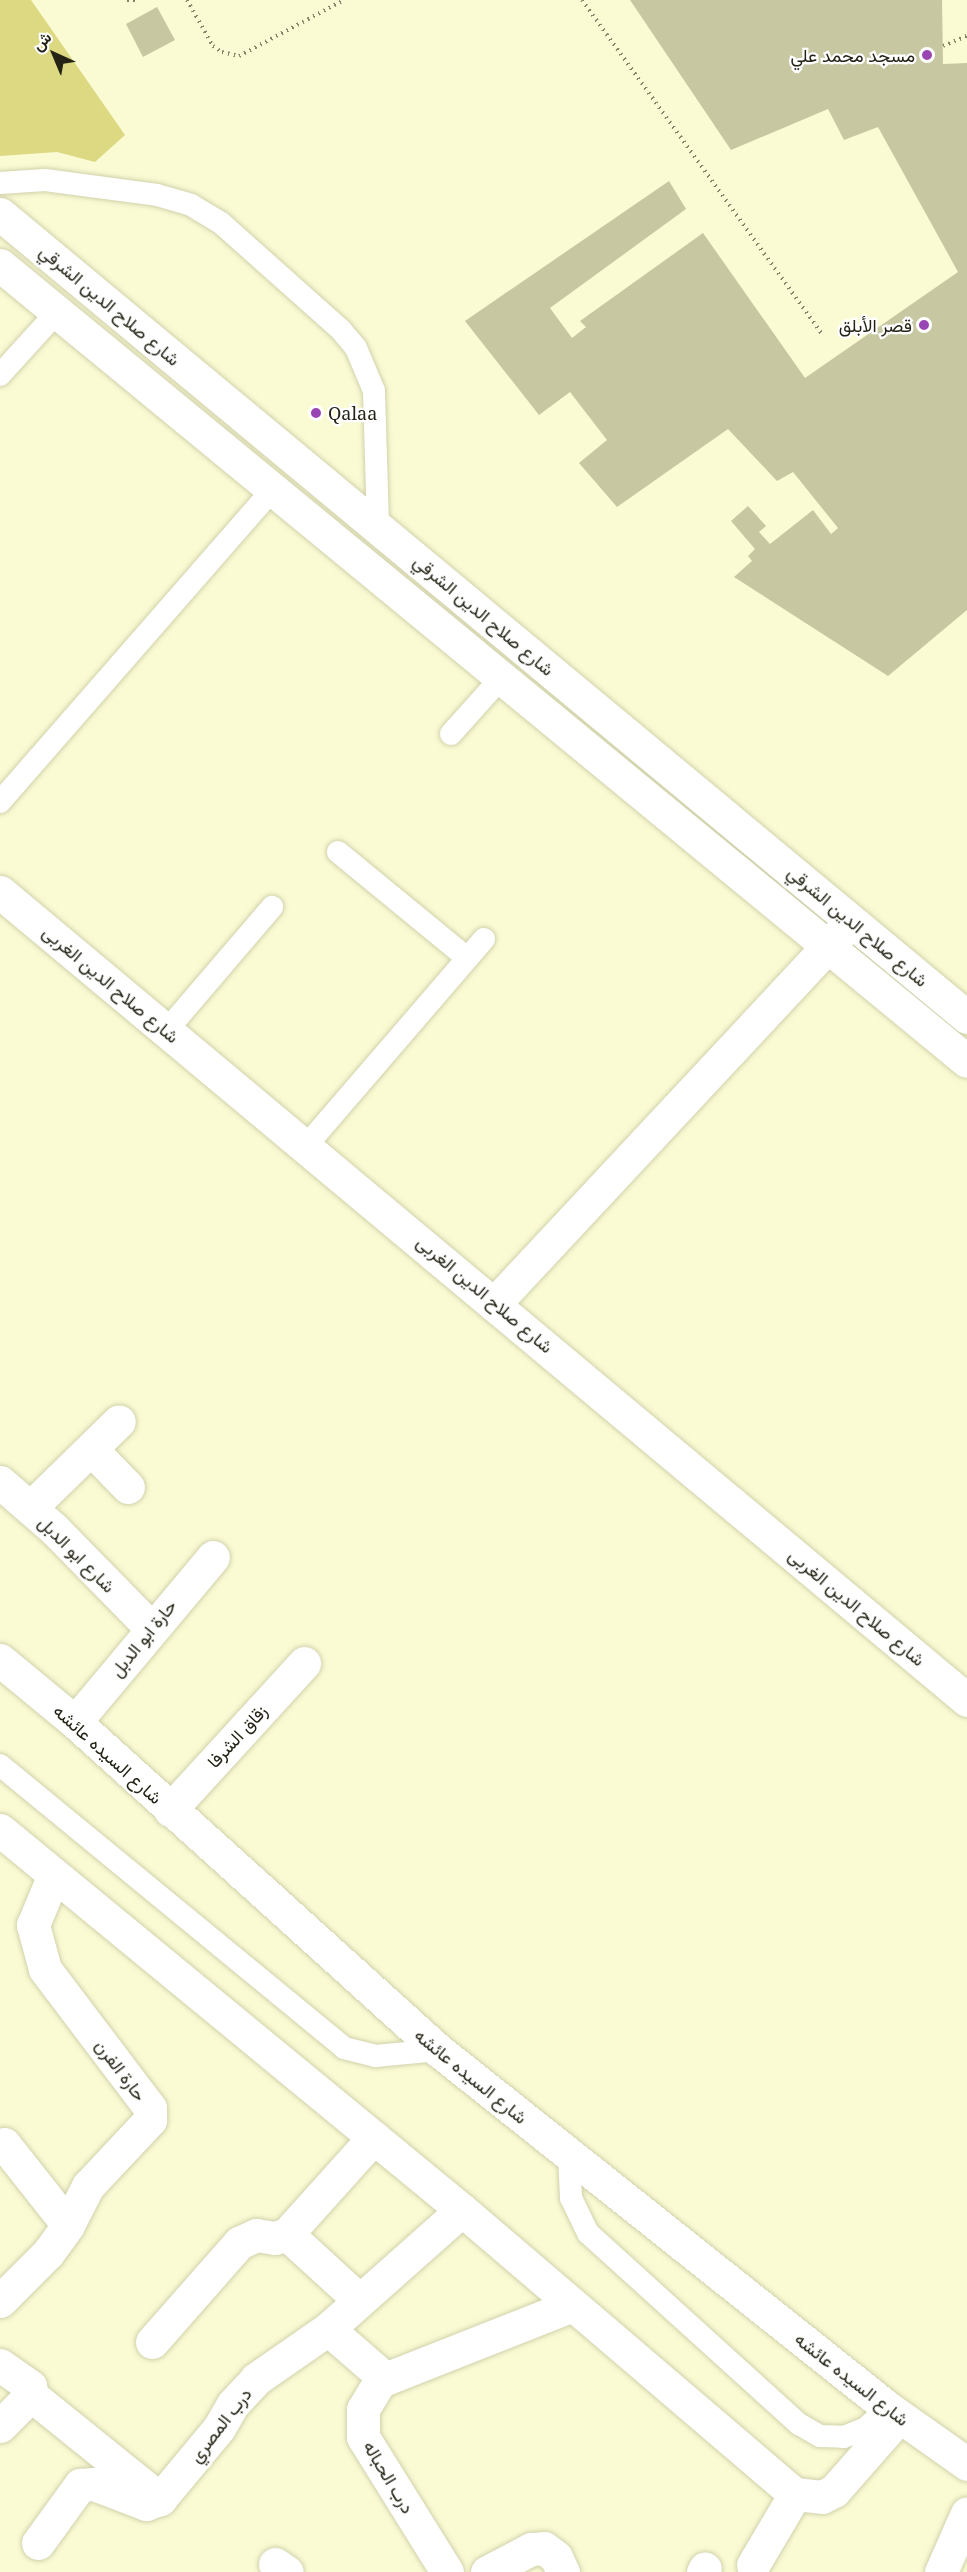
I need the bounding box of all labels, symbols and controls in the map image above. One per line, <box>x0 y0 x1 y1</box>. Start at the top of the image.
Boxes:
north arrow <box>24 24 84 84</box>
text: ش <box>27 26 56 56</box>
place label: مسجد محمد علي <box>790 44 915 66</box>
marker: مسجد محمد علي <box>920 48 934 62</box>
street label: شارع صلاح الدين الشرقي <box>35 240 185 370</box>
place label: قصر الأبلق <box>839 314 912 336</box>
marker: قصر الأبلق <box>917 318 931 332</box>
place label: Qalaa <box>328 402 377 424</box>
marker: Qalaa <box>309 406 323 420</box>
street label: شارع صلاح الدين الشرقي <box>409 550 559 680</box>
street label: شارع صلاح الدين الشرقي <box>783 861 933 991</box>
street label: شارع صلاح الدين الغربى <box>39 921 183 1047</box>
street label: شارع صلاح الدين الغربى <box>413 1231 557 1357</box>
street label: شارع ابو الدبل <box>34 1511 120 1597</box>
street label: شارع صلاح الدين الغربى <box>785 1544 929 1670</box>
street label: حارة ابو الدبل <box>105 1595 181 1681</box>
street label: شارع السيده عائشه <box>49 1700 167 1808</box>
street label: زقاق الشرفا <box>202 1700 272 1772</box>
street label: شارع السيده عائشه <box>410 2024 532 2128</box>
street label: حارة الفرن <box>91 2035 151 2105</box>
street label: شارع السيده عائشه <box>791 2328 913 2430</box>
street label: درب المصري <box>184 2383 256 2467</box>
street label: درب الحباله <box>359 2437 419 2517</box>

